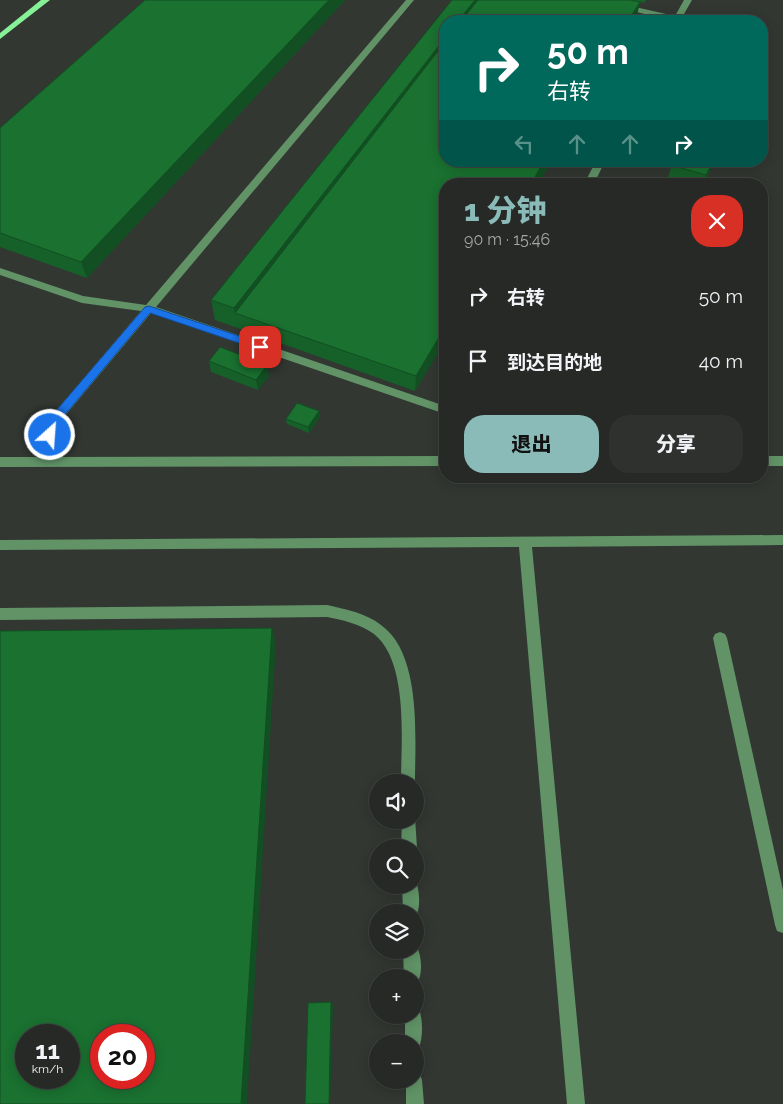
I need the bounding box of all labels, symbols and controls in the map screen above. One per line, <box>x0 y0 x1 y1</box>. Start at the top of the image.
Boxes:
text: 50 m <box>547 31 629 72</box>
icon: right <box>464 35 529 100</box>
text: 右转 <box>547 78 591 104</box>
icon: left <box>510 130 538 158</box>
icon: ahead <box>563 130 591 158</box>
icon: ahead <box>616 130 644 158</box>
icon: right <box>669 130 697 158</box>
text: 1 分钟 <box>464 193 547 228</box>
button: close <box>691 195 743 247</box>
text: 90 m · 15:46 <box>464 230 550 249</box>
icon: right <box>464 282 492 310</box>
text: 50 m <box>699 285 743 307</box>
text: 右转 <box>507 286 545 308</box>
pin <box>239 326 281 368</box>
icon: arrive <box>246 333 274 361</box>
icon: arrive <box>464 347 492 375</box>
text: 40 m <box>699 350 743 372</box>
text: 到达目的地 <box>507 351 602 373</box>
position arrow <box>23 408 75 460</box>
button: 退出 <box>464 415 599 473</box>
button: 分享 <box>609 415 743 473</box>
map controls <box>369 774 424 1089</box>
button: sound <box>369 774 424 829</box>
button: search <box>369 839 424 894</box>
button: layers <box>369 904 424 959</box>
button: + <box>369 969 424 1024</box>
speed limit sign: 20 <box>90 1024 155 1089</box>
button: − <box>369 1034 424 1089</box>
text: 11 <box>35 1035 60 1065</box>
text: km/h <box>32 1062 63 1076</box>

